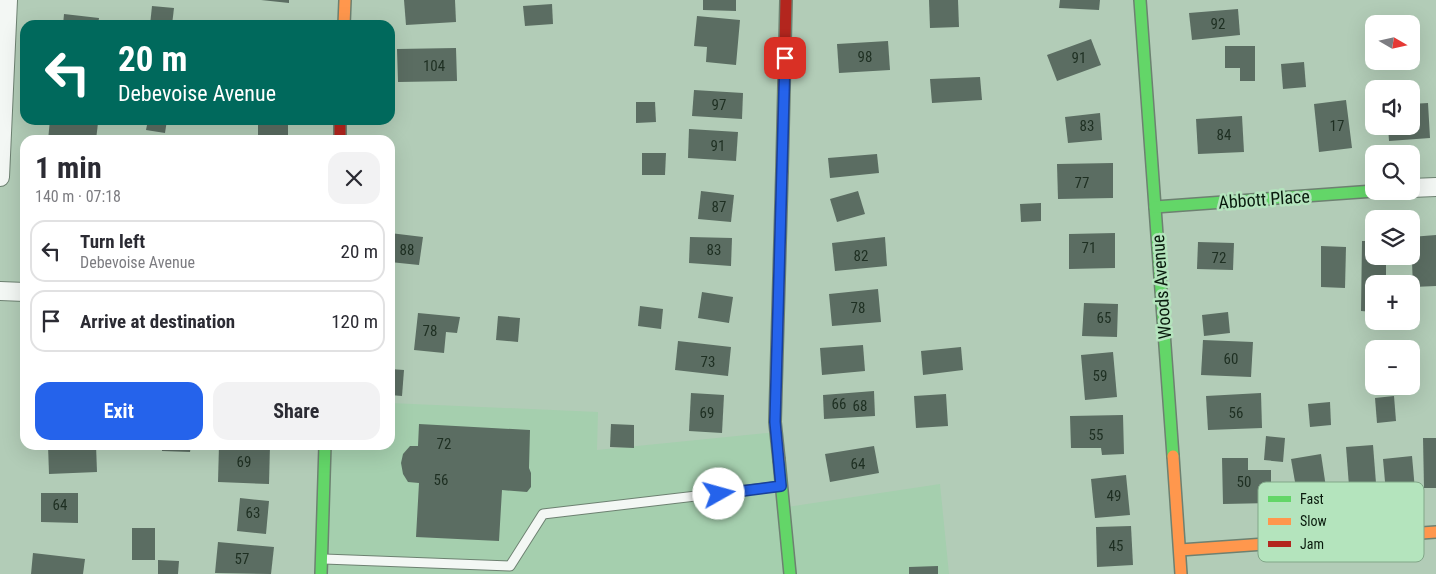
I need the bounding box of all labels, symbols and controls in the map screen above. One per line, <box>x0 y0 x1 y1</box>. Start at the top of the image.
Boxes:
house number: 92 <box>1211 15 1225 33</box>
north arrow <box>1365 15 1420 70</box>
map controls <box>1365 15 1420 395</box>
pin <box>764 37 806 79</box>
text: 20 m <box>118 39 187 80</box>
icon: left <box>35 40 100 105</box>
icon: arrive <box>771 44 799 72</box>
house number: 98 <box>858 48 872 66</box>
house number: 91 <box>1072 49 1086 67</box>
house number: 104 <box>423 57 445 75</box>
button: sound <box>1365 80 1420 135</box>
text: Debevoise Avenue <box>118 81 276 106</box>
house number: 97 <box>712 96 726 114</box>
house number: 83 <box>1080 117 1094 135</box>
house number: 17 <box>1330 117 1344 135</box>
house number: 84 <box>1217 126 1231 144</box>
house number: 91 <box>711 137 725 155</box>
button: search <box>1365 145 1420 200</box>
text: 1 min <box>35 150 102 185</box>
button: close <box>328 152 380 204</box>
house number: 77 <box>1075 174 1089 192</box>
street label: Abbott Place <box>1218 185 1310 213</box>
text: 140 m · 07:18 <box>35 187 121 206</box>
house number: 87 <box>712 198 726 216</box>
button: layers <box>1365 210 1420 265</box>
text: Turn left <box>80 230 145 253</box>
street label: Woods Avenue <box>1147 234 1175 340</box>
icon: left <box>37 237 65 265</box>
house number: 71 <box>1082 239 1096 257</box>
text: 20 m <box>341 240 378 263</box>
house number: 88 <box>400 241 414 259</box>
house number: 83 <box>707 241 721 259</box>
house number: 82 <box>854 247 868 265</box>
house number: 72 <box>1212 249 1226 267</box>
text: Debevoise Avenue <box>80 253 195 272</box>
button: + <box>1365 275 1420 330</box>
house number: 78 <box>851 299 865 317</box>
icon: arrive <box>37 307 65 335</box>
house number: 65 <box>1097 309 1111 327</box>
text: Arrive at destination <box>80 310 235 333</box>
text: 120 m <box>331 310 378 333</box>
house number: 78 <box>423 322 437 340</box>
button: − <box>1365 340 1420 395</box>
house number: 60 <box>1224 350 1238 368</box>
house number: 73 <box>701 353 715 371</box>
house number: 59 <box>1093 367 1107 385</box>
button: Exit <box>35 382 203 440</box>
button: Share <box>213 382 380 440</box>
house number: 66 <box>832 395 846 413</box>
house number: 68 <box>853 397 867 415</box>
house number: 69 <box>700 404 714 422</box>
house number: 56 <box>1229 404 1243 422</box>
house number: 55 <box>1089 426 1103 444</box>
house number: 72 <box>437 435 451 453</box>
house number: 69 <box>237 453 251 471</box>
house number: 64 <box>851 455 865 473</box>
position arrow <box>692 467 744 519</box>
house number: 56 <box>434 471 448 489</box>
house number: 50 <box>1237 473 1251 491</box>
legend <box>1258 482 1424 562</box>
house number: 49 <box>1107 487 1121 505</box>
text: Fast <box>1300 491 1324 507</box>
house number: 64 <box>53 496 67 514</box>
house number: 63 <box>246 504 260 522</box>
text: Slow <box>1300 513 1327 529</box>
text: Jam <box>1300 536 1324 552</box>
house number: 45 <box>1109 537 1123 555</box>
house number: 57 <box>235 550 249 568</box>

